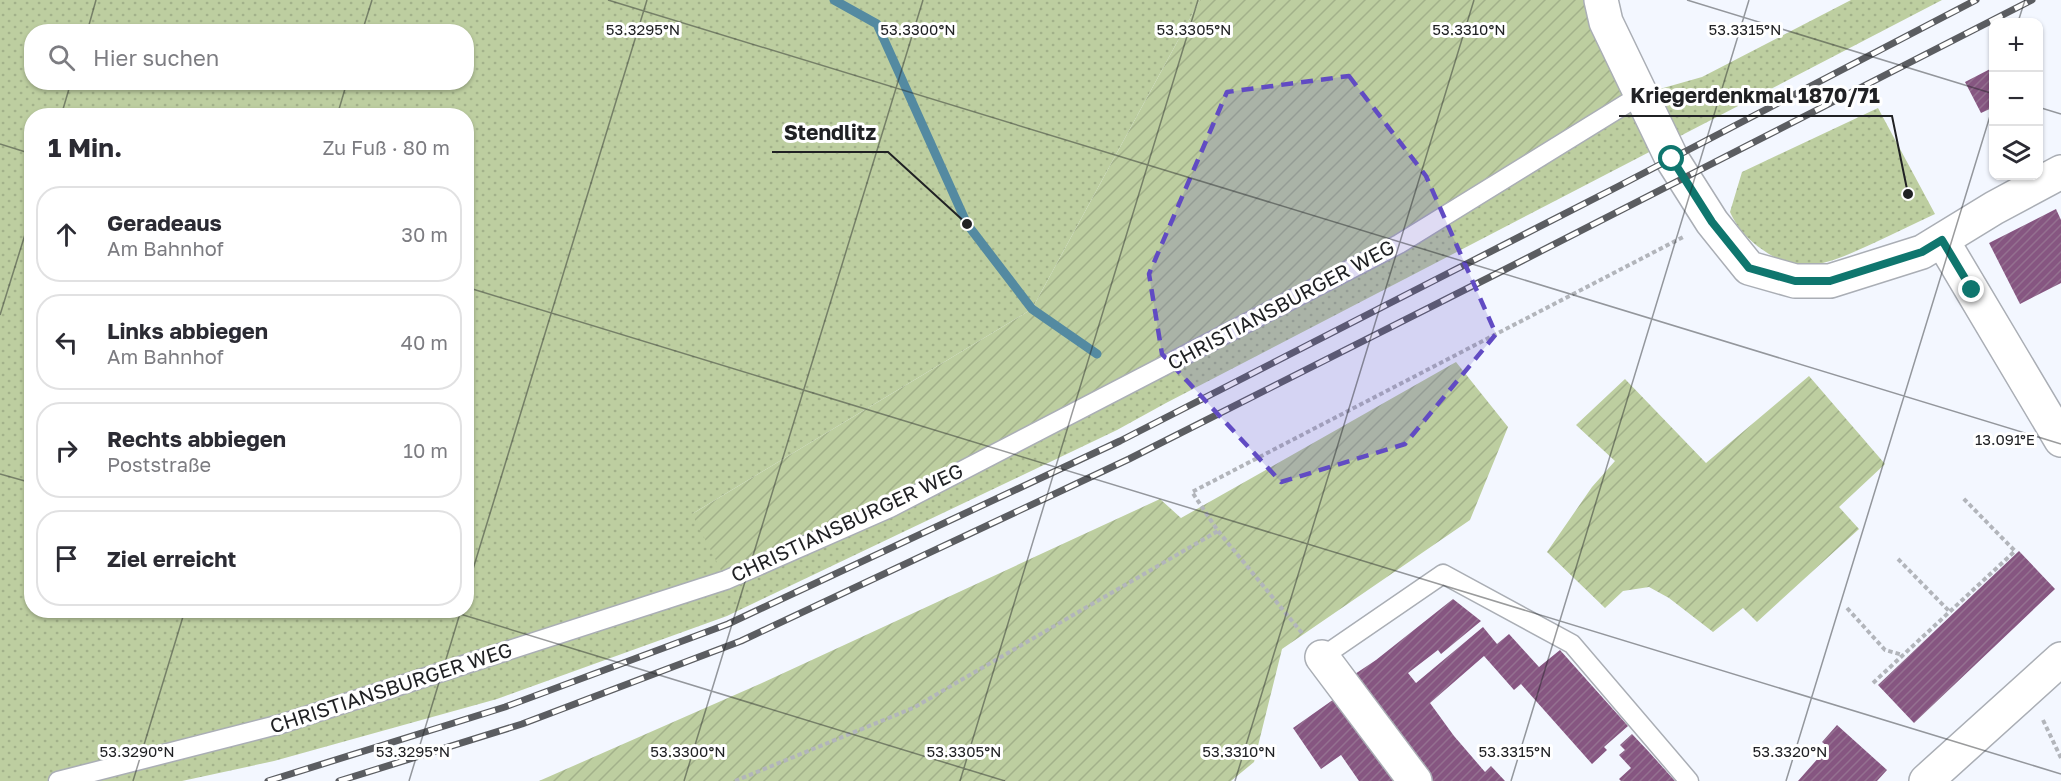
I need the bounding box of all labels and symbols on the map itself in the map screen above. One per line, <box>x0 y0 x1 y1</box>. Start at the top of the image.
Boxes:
text: 53.3295°N <box>606 20 680 38</box>
text: 53.3300°N <box>880 20 956 38</box>
text: 53.3305°N <box>1157 20 1231 38</box>
text: 53.3310°N <box>1432 20 1506 38</box>
text: 53.3315°N <box>1709 20 1781 38</box>
callout: Kriegerdenkmal 1870/71 <box>1619 77 1892 116</box>
text: Kriegerdenkmal 1870/71 <box>1630 82 1880 108</box>
callout: Stendlitz <box>772 113 888 152</box>
text: Stendlitz <box>784 119 877 145</box>
route start <box>1658 145 1684 171</box>
street label: CHRISTIANSBURGER WEG <box>1163 234 1398 374</box>
route end <box>1958 276 1984 302</box>
text: 13.091°E <box>1975 430 2035 448</box>
street label: CHRISTIANSBURGER WEG <box>727 458 966 586</box>
street label: CHRISTIANSBURGER WEG <box>267 637 515 738</box>
text: 53.3290°N <box>99 742 175 760</box>
text: 53.3295°N <box>376 742 450 760</box>
text: 53.3300°N <box>650 742 726 760</box>
text: 53.3305°N <box>927 742 1001 760</box>
text: 53.3310°N <box>1202 742 1276 760</box>
text: 53.3315°N <box>1479 742 1551 760</box>
text: 53.3320°N <box>1753 742 1827 760</box>

